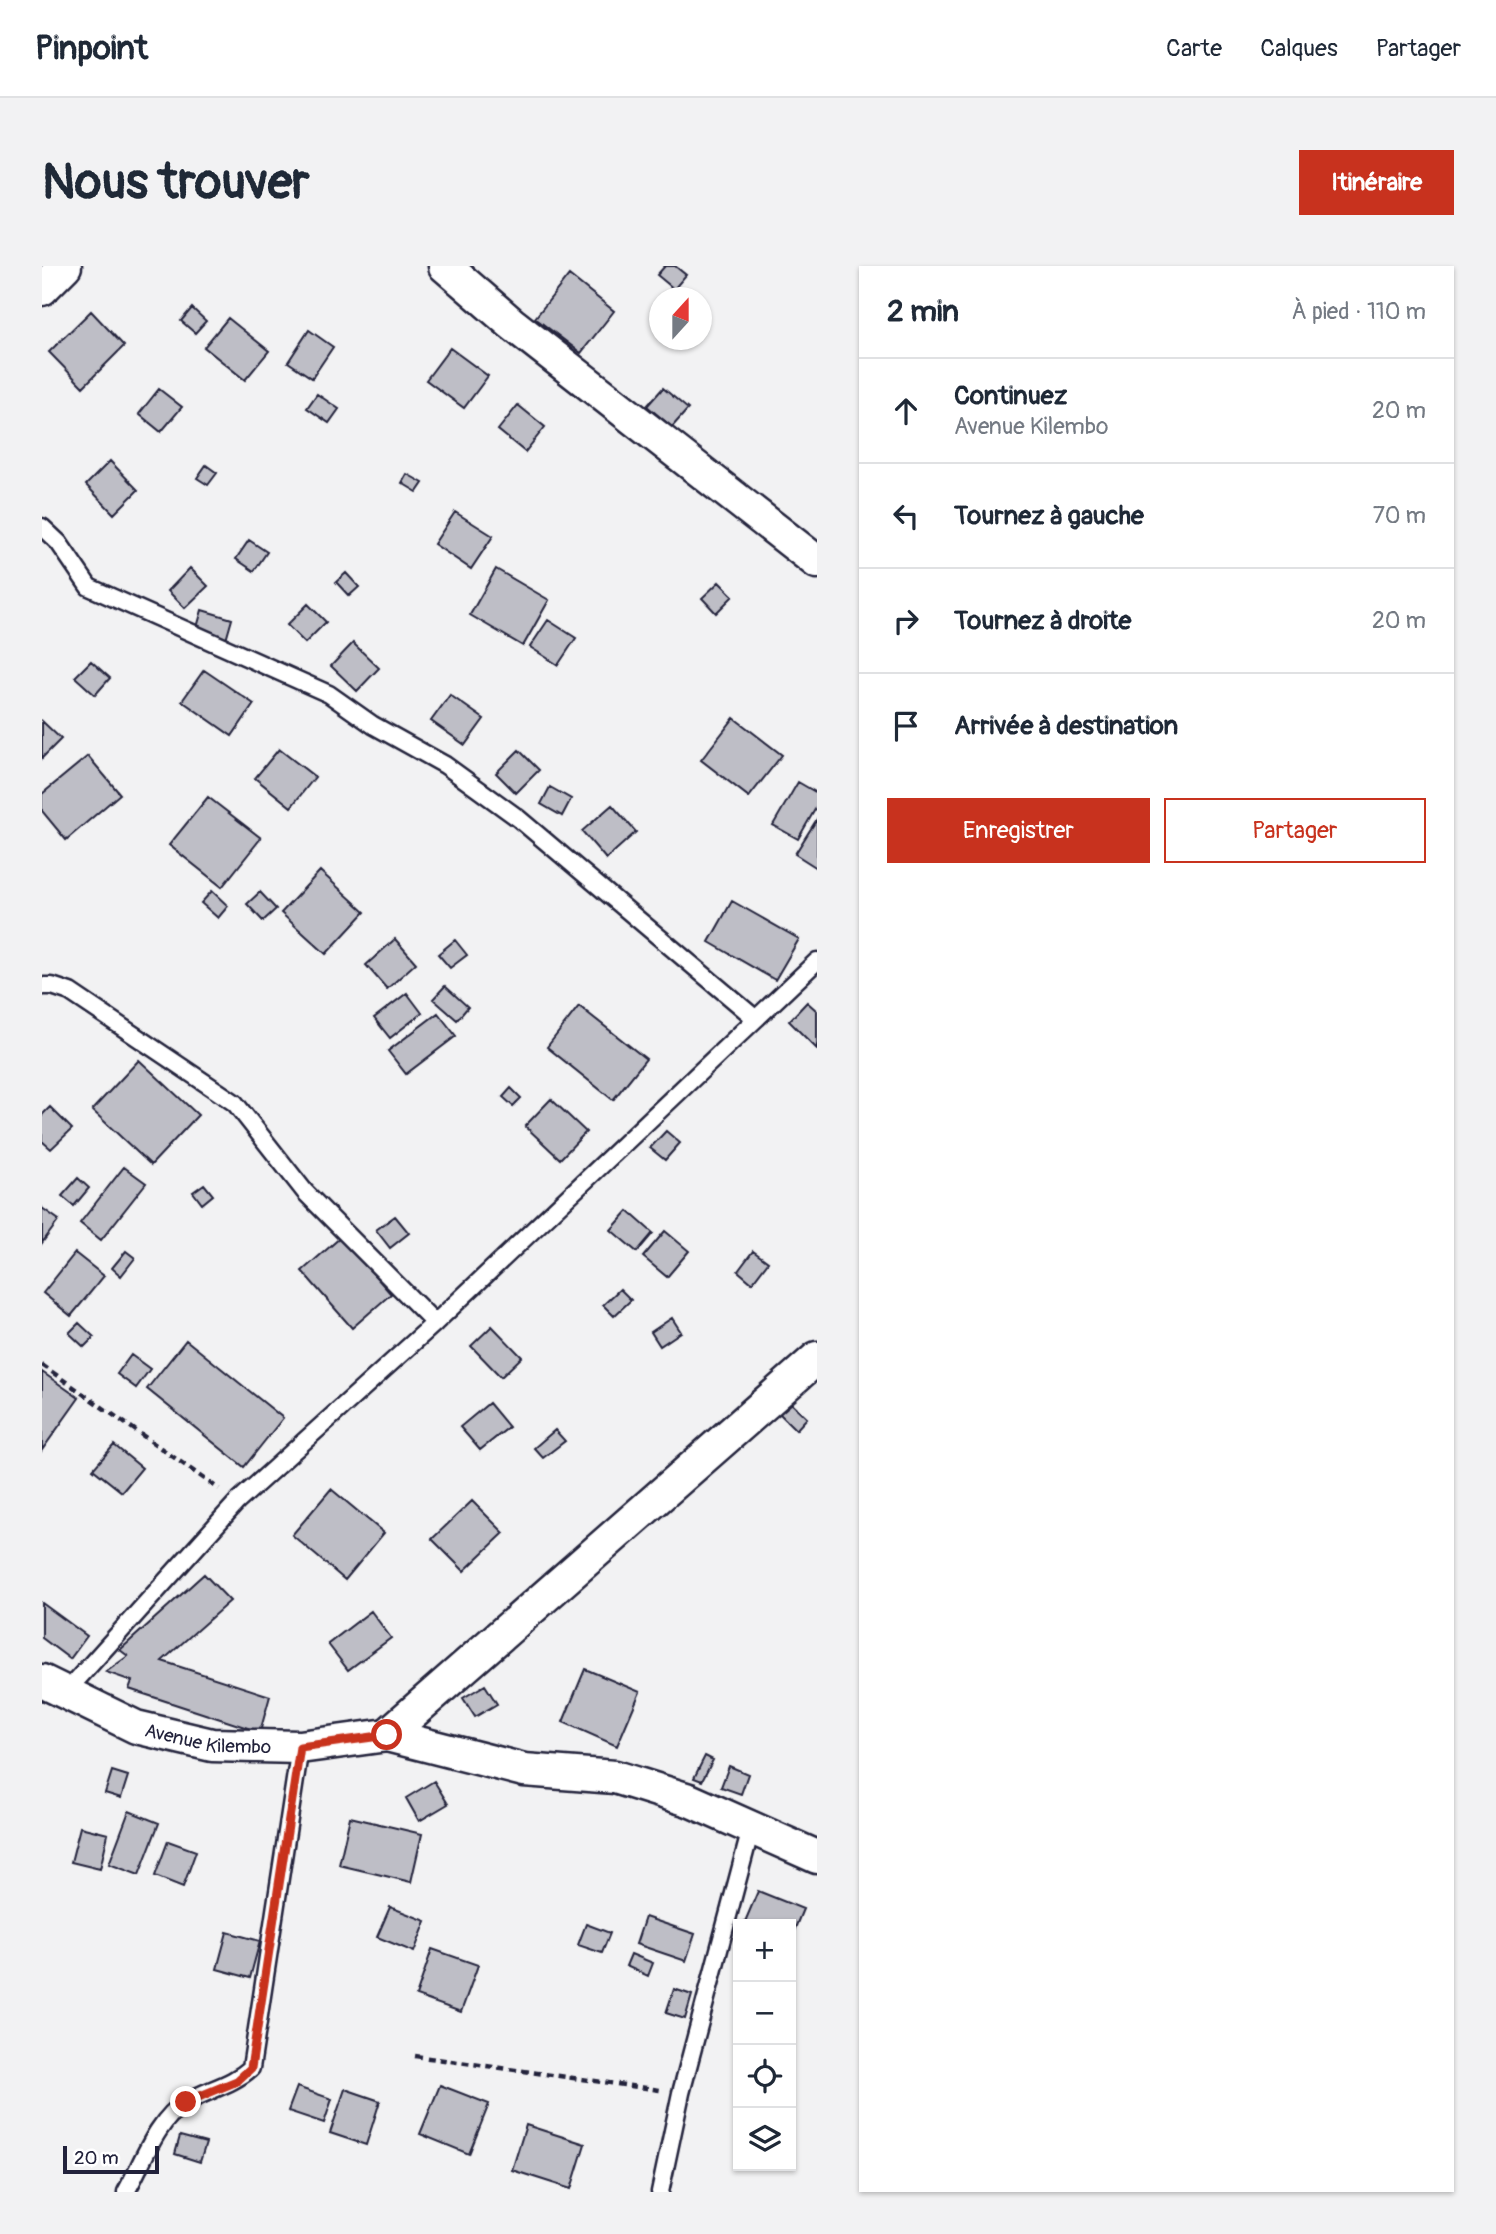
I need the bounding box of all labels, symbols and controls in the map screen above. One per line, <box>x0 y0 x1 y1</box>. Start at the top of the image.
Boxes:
text: Pinpoint <box>35 28 148 69</box>
text: Carte <box>1166 34 1222 63</box>
text: Calques <box>1260 34 1338 63</box>
text: Partager <box>1376 34 1461 63</box>
button: Itinéraire <box>1299 150 1454 215</box>
text: Nous trouver <box>42 152 310 213</box>
north arrow <box>649 287 712 350</box>
text: 2 min <box>887 293 959 330</box>
text: À pied · 110 m <box>1291 297 1426 326</box>
text: Continuez <box>954 380 1067 412</box>
icon: ahead <box>887 392 925 430</box>
text: 20 m <box>1372 396 1426 425</box>
text: Avenue Kilembo <box>954 412 1108 441</box>
icon: left <box>887 497 925 535</box>
text: Tournez à gauche <box>954 500 1144 532</box>
text: 70 m <box>1373 501 1426 530</box>
icon: right <box>887 602 925 640</box>
text: Tournez à droite <box>954 605 1131 637</box>
text: 20 m <box>1372 606 1426 635</box>
icon: arrive <box>887 707 925 745</box>
text: Arrivée à destination <box>954 710 1178 742</box>
button: Enregistrer <box>887 798 1150 863</box>
button: Partager <box>1164 798 1426 863</box>
street label: Avenue Kilembo <box>142 1718 271 1759</box>
route start <box>371 1719 402 1750</box>
map controls <box>733 1919 796 2171</box>
button: + <box>733 1919 796 1982</box>
button: − <box>733 1982 796 2045</box>
button: locate <box>733 2045 796 2108</box>
route end <box>170 2086 201 2117</box>
button: layers <box>733 2108 796 2171</box>
scale bar <box>63 2143 159 2175</box>
text: 20 m <box>74 2146 119 2170</box>

